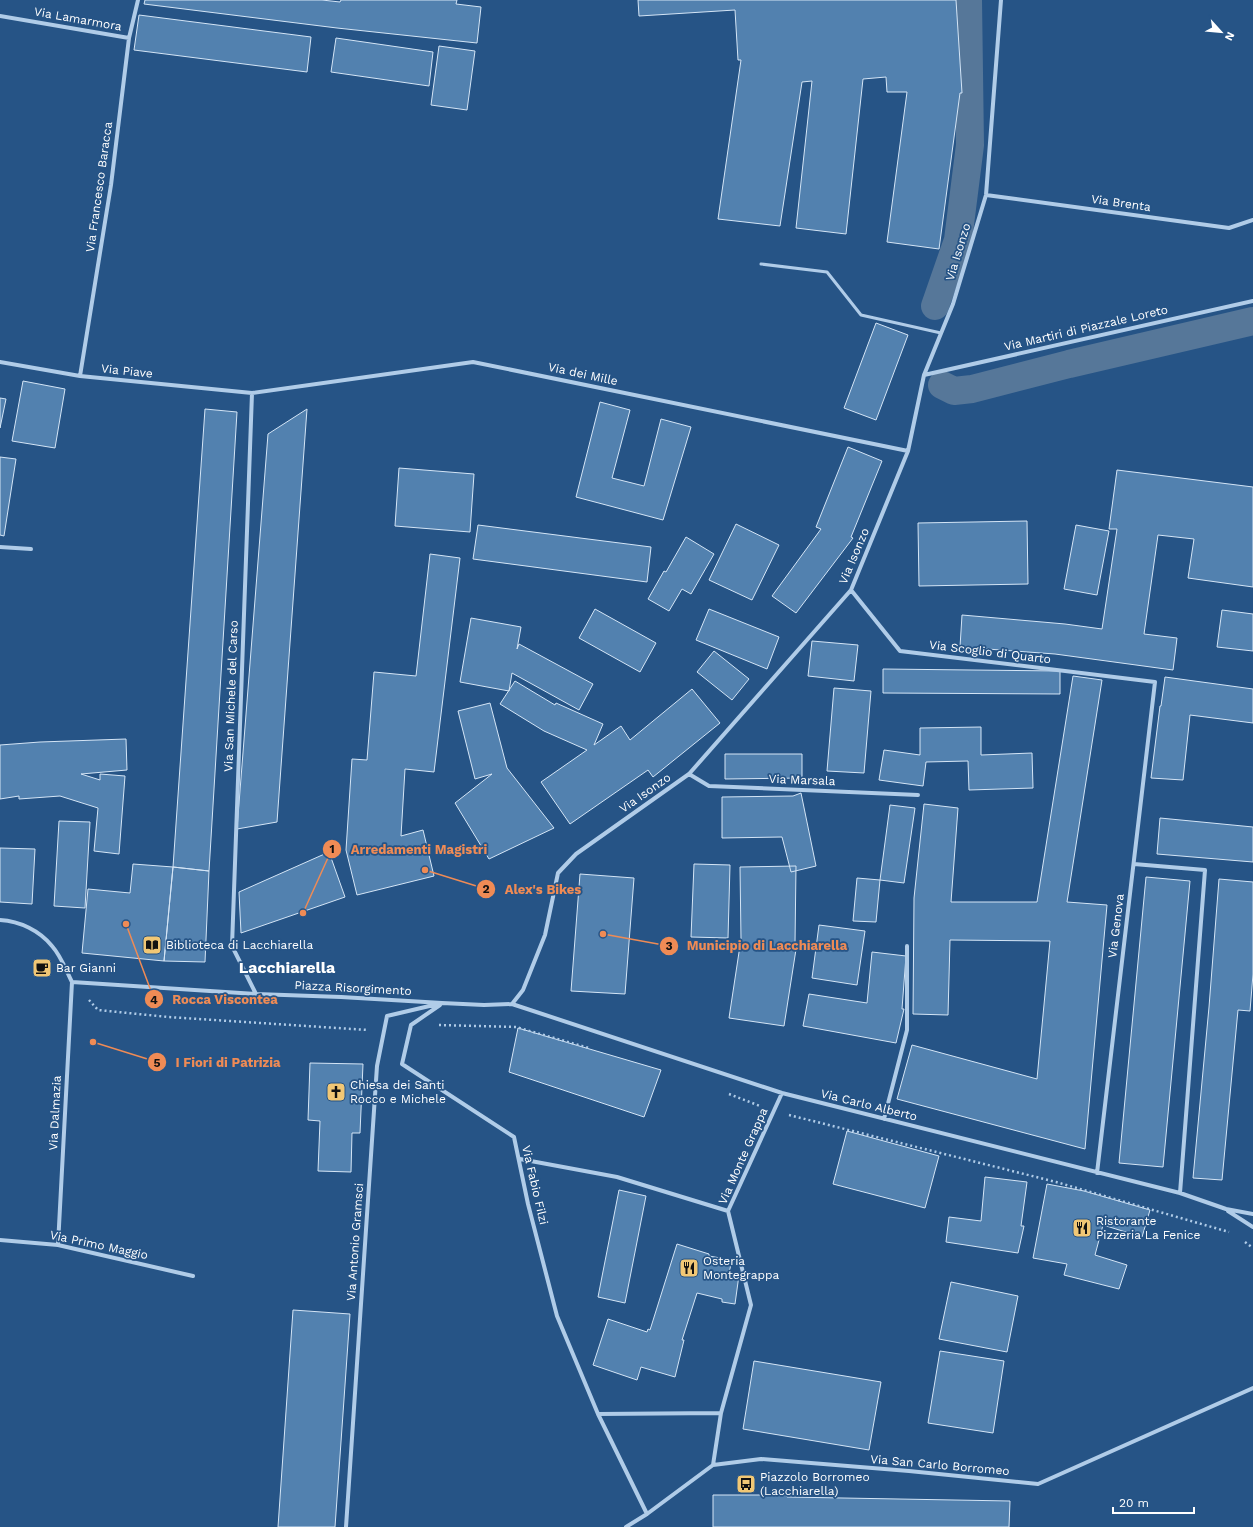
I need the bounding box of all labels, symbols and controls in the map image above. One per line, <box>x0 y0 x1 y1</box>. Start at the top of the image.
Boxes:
street label: Via Lamarmora <box>33 4 123 34</box>
north arrow <box>1201 12 1241 52</box>
text: N <box>1222 30 1237 43</box>
street label: Via Francesco Baracca <box>83 121 115 253</box>
street label: Via Brenta <box>1090 192 1152 214</box>
street label: Via Isonzo <box>943 222 973 282</box>
street label: Via Martiri di Piazzale Loreto <box>1003 302 1169 354</box>
street label: Via dei Mille <box>547 360 619 388</box>
street label: Via Piave <box>100 361 154 381</box>
street label: Via Isonzo <box>836 526 872 586</box>
street label: Via San Michele del Carso <box>221 620 241 772</box>
street label: Via Scoglio di Quarto <box>928 638 1052 666</box>
street label: Via Isonzo <box>617 770 673 816</box>
street label: Via Marsala <box>768 772 836 788</box>
callout: Arredamenti Magistri <box>322 837 495 862</box>
text: 1 <box>329 842 335 856</box>
text: Arredamenti Magistri <box>351 842 487 857</box>
callout: Alex's Bikes <box>476 877 589 902</box>
text: 2 <box>482 882 490 896</box>
text: Alex's Bikes <box>505 882 581 897</box>
street label: Via Genova <box>1105 893 1127 959</box>
callout: Municipio di Lacchiarella <box>659 933 855 958</box>
library icon: Biblioteca di Lacchiarella <box>141 934 163 956</box>
place label: Biblioteca di Lacchiarella <box>166 938 313 952</box>
text: Municipio di Lacchiarella <box>687 938 848 953</box>
text: 3 <box>665 939 673 953</box>
cafe icon: Bar Gianni <box>31 957 53 979</box>
district label: Lacchiarella <box>239 958 336 977</box>
place label: Bar Gianni <box>56 961 116 975</box>
street label: Piazza Risorgimento <box>294 978 412 998</box>
callout: Rocca Viscontea <box>144 987 287 1012</box>
text: Rocca Viscontea <box>172 992 278 1007</box>
text: 4 <box>150 993 158 1007</box>
callout: I Fiori di Patrizia <box>147 1050 288 1075</box>
text: I Fiori di Patrizia <box>175 1055 281 1070</box>
text: 5 <box>154 1056 161 1070</box>
street label: Via Dalmazia <box>46 1075 64 1151</box>
place label: Chiesa dei Santi Rocco e Michele <box>350 1078 446 1106</box>
church icon: Chiesa dei Santi Rocco e Michele <box>325 1081 347 1103</box>
street label: Via Carlo Alberto <box>819 1086 919 1124</box>
street label: Via Monte Grappa <box>715 1105 771 1207</box>
street label: Via Fabio Filzi <box>519 1144 551 1226</box>
street label: Via Antonio Gramsci <box>344 1182 366 1302</box>
place label: Ristorante Pizzeria La Fenice <box>1096 1214 1201 1242</box>
restaurant icon: Ristorante Pizzeria La Fenice <box>1071 1217 1093 1239</box>
street label: Via Primo Maggio <box>49 1228 149 1262</box>
place label: Osteria Montegrappa <box>703 1254 780 1282</box>
restaurant icon: Osteria Montegrappa <box>678 1257 700 1279</box>
street label: Via San Carlo Borromeo <box>870 1452 1010 1478</box>
place label: Piazzolo Borromeo (Lacchiarella) <box>760 1470 870 1498</box>
bus stop icon: Piazzolo Borromeo (Lacchiarella) <box>735 1473 757 1495</box>
scale bar <box>1113 1489 1194 1515</box>
text: 20 m <box>1119 1496 1149 1510</box>

